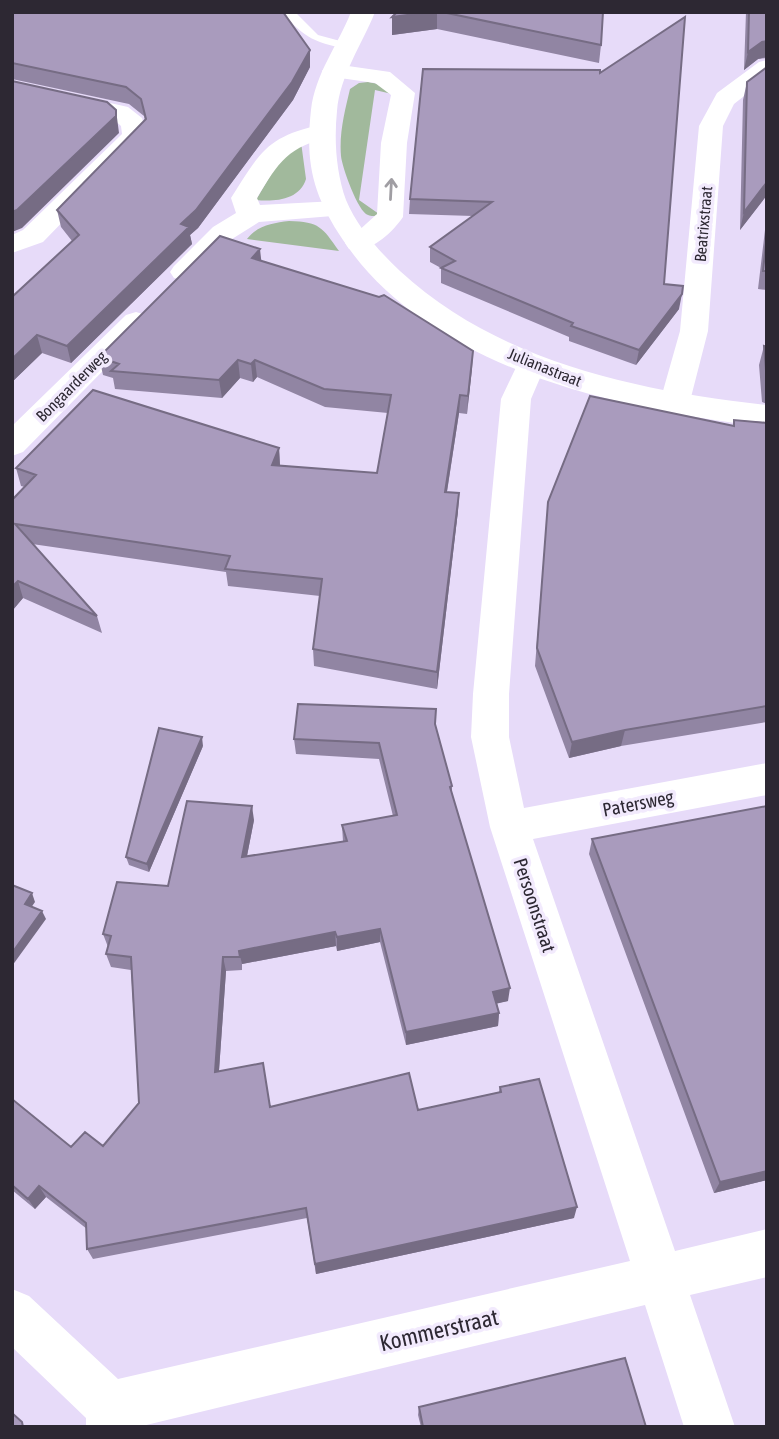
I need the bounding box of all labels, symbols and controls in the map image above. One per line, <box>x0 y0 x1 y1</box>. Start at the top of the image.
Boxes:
one-way arrow <box>385 178 398 201</box>
street label: Beatrixstraat <box>691 185 715 263</box>
street label: Julianastraat <box>506 344 585 390</box>
street label: Bongaarderweg <box>32 347 111 426</box>
street label: Patersweg <box>601 785 676 821</box>
street label: Persoonstraat <box>509 855 561 955</box>
street label: Kommerstraat <box>377 1304 501 1356</box>

